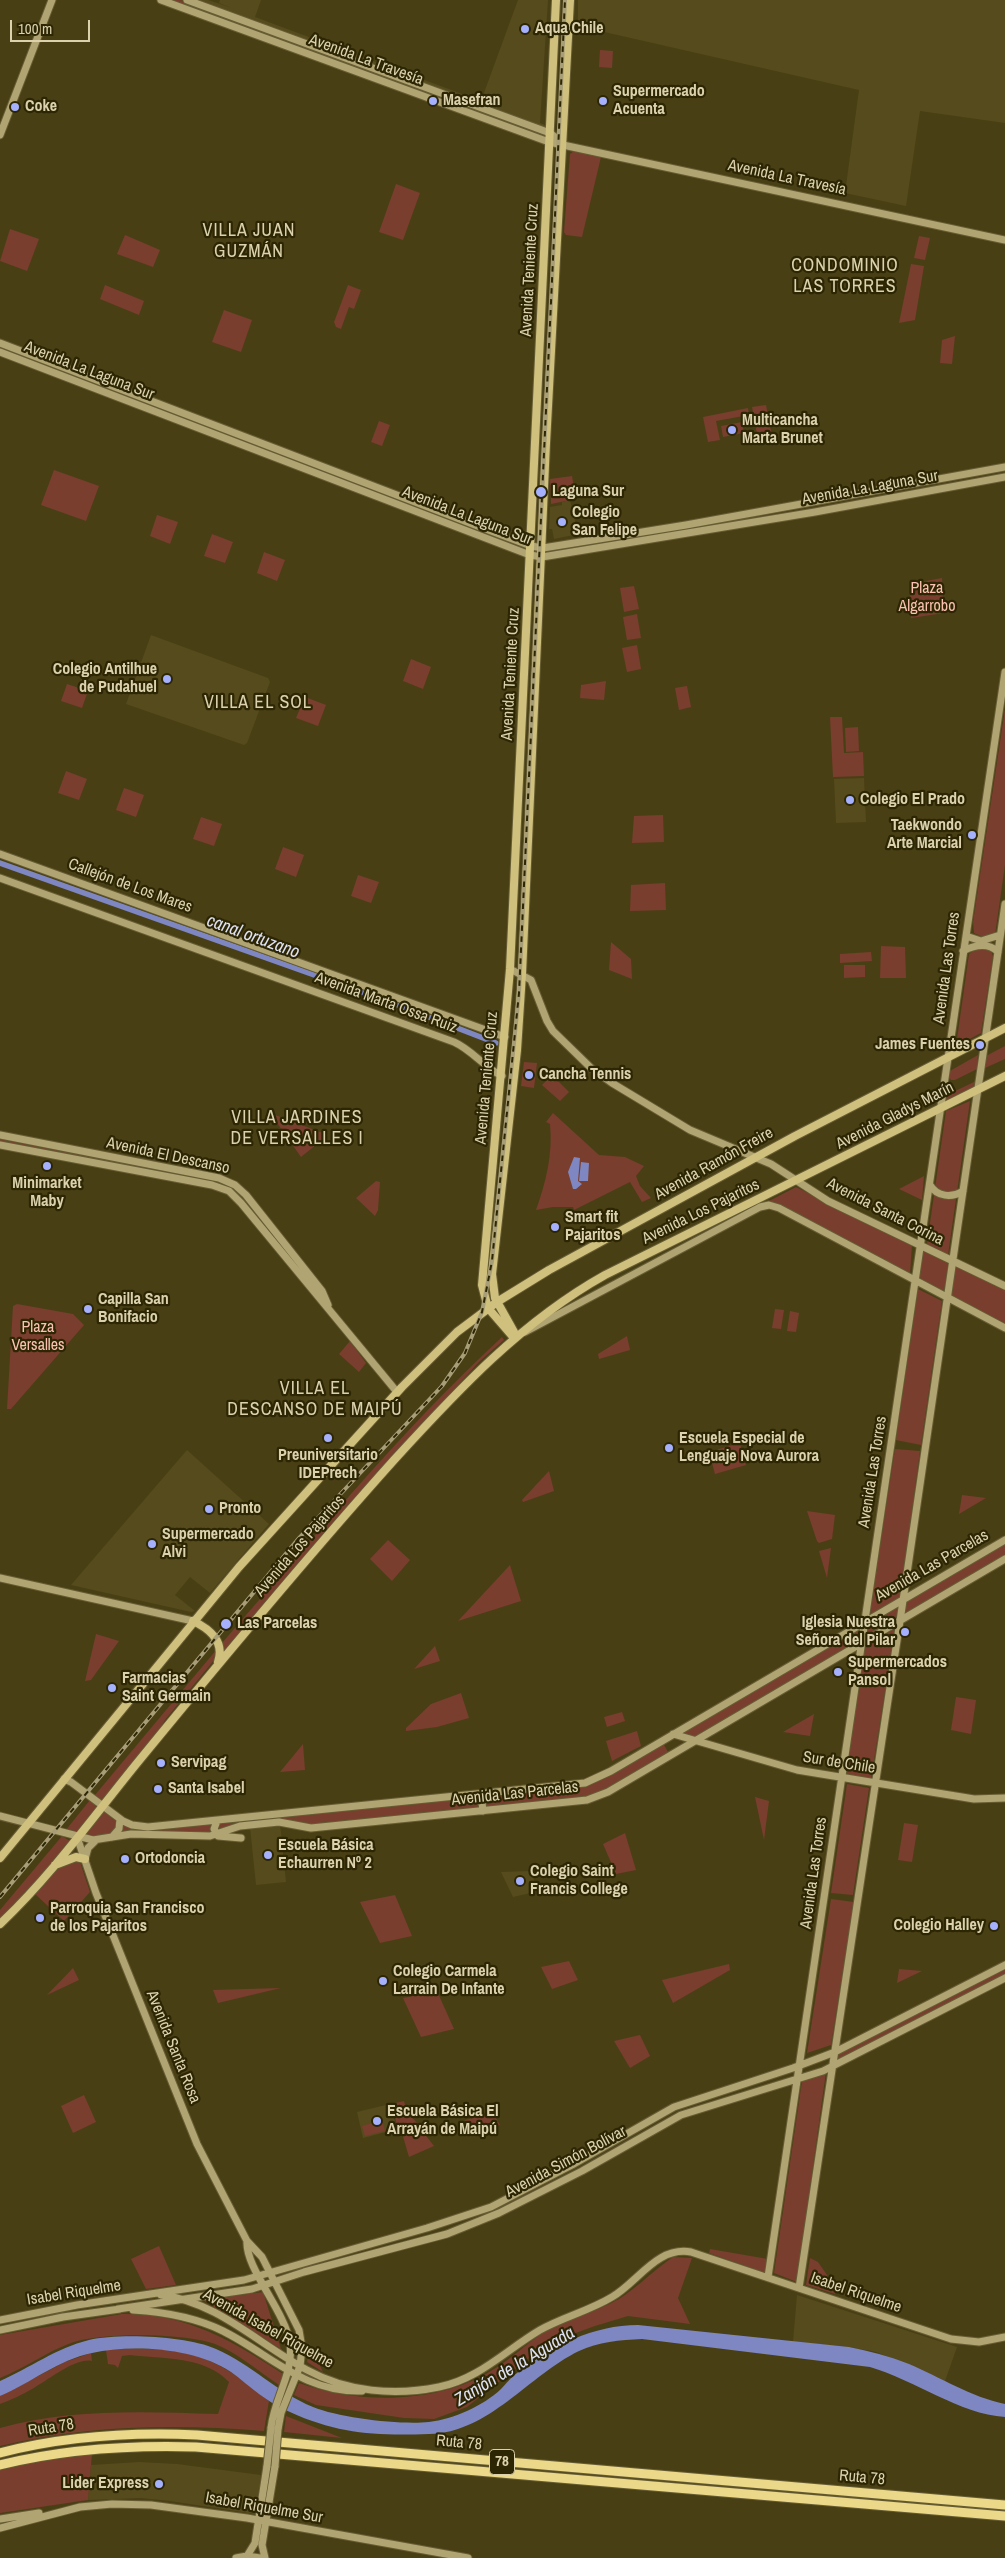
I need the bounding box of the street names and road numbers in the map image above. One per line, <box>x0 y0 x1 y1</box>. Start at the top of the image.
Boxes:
street label: Avenida La Travesía <box>306 30 426 90</box>
street label: Avenida La Travesía <box>726 156 848 200</box>
street label: Avenida Teniente Cruz <box>517 203 543 337</box>
street label: Avenida La Laguna Sur <box>21 337 157 405</box>
street label: Avenida La Laguna Sur <box>801 467 939 509</box>
street label: Avenida La Laguna Sur <box>399 482 535 550</box>
street label: Avenida Teniente Cruz <box>498 607 524 741</box>
street label: Callejón de Los Mares <box>65 855 195 917</box>
street label: Avenida Las Torres <box>930 911 964 1025</box>
street label: Avenida Marta Ossa Ruiz <box>312 968 460 1038</box>
street label: Avenida Teniente Cruz <box>472 1011 502 1145</box>
street label: Avenida Gladys Marín <box>833 1078 957 1154</box>
street label: Avenida Ramón Freire <box>651 1123 777 1205</box>
street label: Avenida El Descanso <box>105 1134 231 1178</box>
street label: Avenida Santa Corina <box>823 1174 947 1250</box>
street label: Avenida Los Pajaritos <box>639 1175 763 1249</box>
street label: Avenida Las Torres <box>855 1415 891 1529</box>
street label: Avenida Los Pajaritos <box>251 1491 349 1601</box>
street label: Avenida Las Parcelas <box>872 1526 992 1606</box>
street label: Sur de Chile <box>801 1748 877 1778</box>
street label: Avenida Las Parcelas <box>451 1778 579 1810</box>
street label: Avenida Las Torres <box>797 1816 831 1930</box>
street label: Avenida Santa Rosa <box>142 1988 204 2106</box>
street label: Avenida Simón Bolívar <box>502 2122 630 2202</box>
street label: Isabel Riquelme <box>808 2268 904 2318</box>
street label: Isabel Riquelme <box>26 2276 122 2310</box>
street label: Avenida Isabel Riquelme <box>199 2285 337 2373</box>
street label: Ruta 78 <box>27 2415 75 2441</box>
street label: Ruta 78 <box>435 2431 483 2455</box>
road number: 78 <box>490 2450 514 2474</box>
street label: Ruta 78 <box>838 2466 886 2490</box>
street label: Isabel Riquelme Sur <box>204 2488 324 2528</box>

